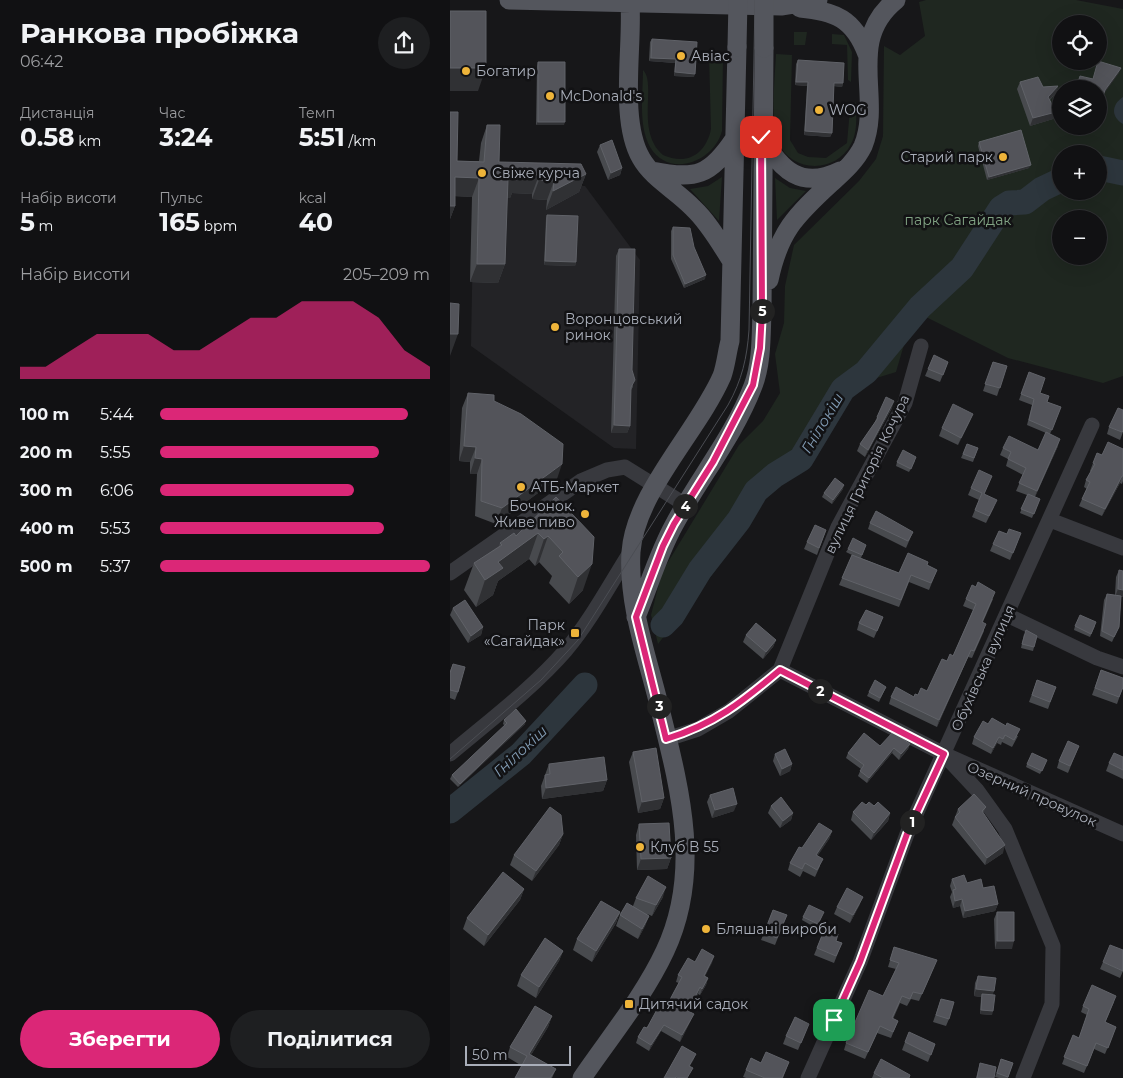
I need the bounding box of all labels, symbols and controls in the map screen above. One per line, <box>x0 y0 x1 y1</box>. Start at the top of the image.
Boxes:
map controls <box>1052 15 1107 265</box>
button: locate <box>1052 15 1107 70</box>
text: Ранкова пробіжка <box>20 16 299 50</box>
button: share <box>378 17 430 69</box>
place label: Авіас <box>691 47 730 65</box>
marker: Авіас <box>675 50 687 62</box>
text: 06:42 <box>20 52 63 71</box>
place label: Богатир <box>476 62 536 80</box>
marker: Богатир <box>460 65 472 77</box>
button: layers <box>1052 80 1107 135</box>
place label: McDonald's <box>560 87 642 105</box>
marker: McDonald's <box>544 90 556 102</box>
place label: WOG <box>829 101 867 119</box>
text: Дистанція <box>20 104 95 122</box>
text: Час <box>159 104 185 122</box>
text: Темп <box>299 104 335 122</box>
marker: WOG <box>813 104 825 116</box>
pin <box>740 116 782 158</box>
text: 0.58 <box>20 122 75 152</box>
text: 3:24 <box>159 122 212 152</box>
text: 5:51 <box>299 122 345 152</box>
icon: check <box>747 123 775 151</box>
text: km <box>75 132 101 150</box>
text: /km <box>345 132 376 150</box>
button: + <box>1052 145 1107 200</box>
place label: Старий парк <box>901 148 993 166</box>
marker: Старий парк <box>997 151 1009 163</box>
place label: Свіже курча <box>492 164 580 182</box>
marker: Свіже курча <box>476 167 488 179</box>
text: Набір висоти <box>20 189 117 207</box>
text: Пульс <box>159 189 203 207</box>
text: kcal <box>299 189 327 207</box>
text: 5 <box>20 207 35 237</box>
text: 165 <box>159 207 200 237</box>
text: 40 <box>299 207 333 237</box>
button: − <box>1052 210 1107 265</box>
park label: парк Сагайдак <box>905 211 1011 229</box>
text: m <box>35 217 53 235</box>
text: bpm <box>200 217 237 235</box>
text: Набір висоти <box>20 265 131 284</box>
text: 205–209 m <box>343 265 430 284</box>
pin: 5 <box>750 298 774 324</box>
text: 5 <box>758 302 767 320</box>
place label: Воронцовський ринок <box>565 310 683 344</box>
marker: Воронцовський ринок <box>549 321 561 333</box>
water label: Гнілокіш <box>797 389 847 457</box>
street label: вулиця Григорія Кочура <box>821 392 913 556</box>
text: 100 m <box>20 405 69 424</box>
text: 5:44 <box>100 405 134 424</box>
text: 200 m <box>20 443 72 462</box>
text: 5:55 <box>100 443 130 462</box>
place label: АТБ-Маркет <box>531 478 619 496</box>
text: 300 m <box>20 481 73 500</box>
text: 6:06 <box>100 481 133 500</box>
marker: АТБ-Маркет <box>515 481 527 493</box>
pin: 4 <box>672 494 698 518</box>
place label: Бочонок. Живе пиво <box>494 497 575 531</box>
text: 4 <box>681 497 690 515</box>
marker: Бочонок. Живе пиво <box>579 508 591 520</box>
text: 400 m <box>20 519 74 538</box>
text: 5:53 <box>100 519 130 538</box>
text: 500 m <box>20 557 73 576</box>
text: 5:37 <box>100 557 131 576</box>
street label: Обухівська вулиця <box>947 602 1019 734</box>
place label: Парк «Сагайдак» <box>484 616 565 650</box>
marker: Парк «Сагайдак» <box>569 627 581 639</box>
pin: 2 <box>808 678 832 704</box>
text: 2 <box>816 682 825 700</box>
pin: 3 <box>646 694 672 718</box>
text: 3 <box>655 697 664 715</box>
water label: Гнілокіш <box>489 721 551 781</box>
street label: Озерний провулок <box>964 757 1100 831</box>
pin: 1 <box>900 810 924 834</box>
text: 1 <box>910 813 915 831</box>
place label: Клуб В 55 <box>650 838 719 856</box>
marker: Клуб В 55 <box>634 841 646 853</box>
place label: Бляшані вироби <box>716 920 837 938</box>
marker: Бляшані вироби <box>700 923 712 935</box>
place label: Дитячий садок <box>639 995 748 1013</box>
marker: Дитячий садок <box>623 998 635 1010</box>
pin <box>813 999 855 1041</box>
icon: arrive <box>820 1006 848 1034</box>
button: Зберегти <box>20 1010 220 1068</box>
button: Поділитися <box>230 1010 430 1068</box>
scale bar <box>465 1043 571 1066</box>
text: 50 m <box>472 1046 508 1064</box>

